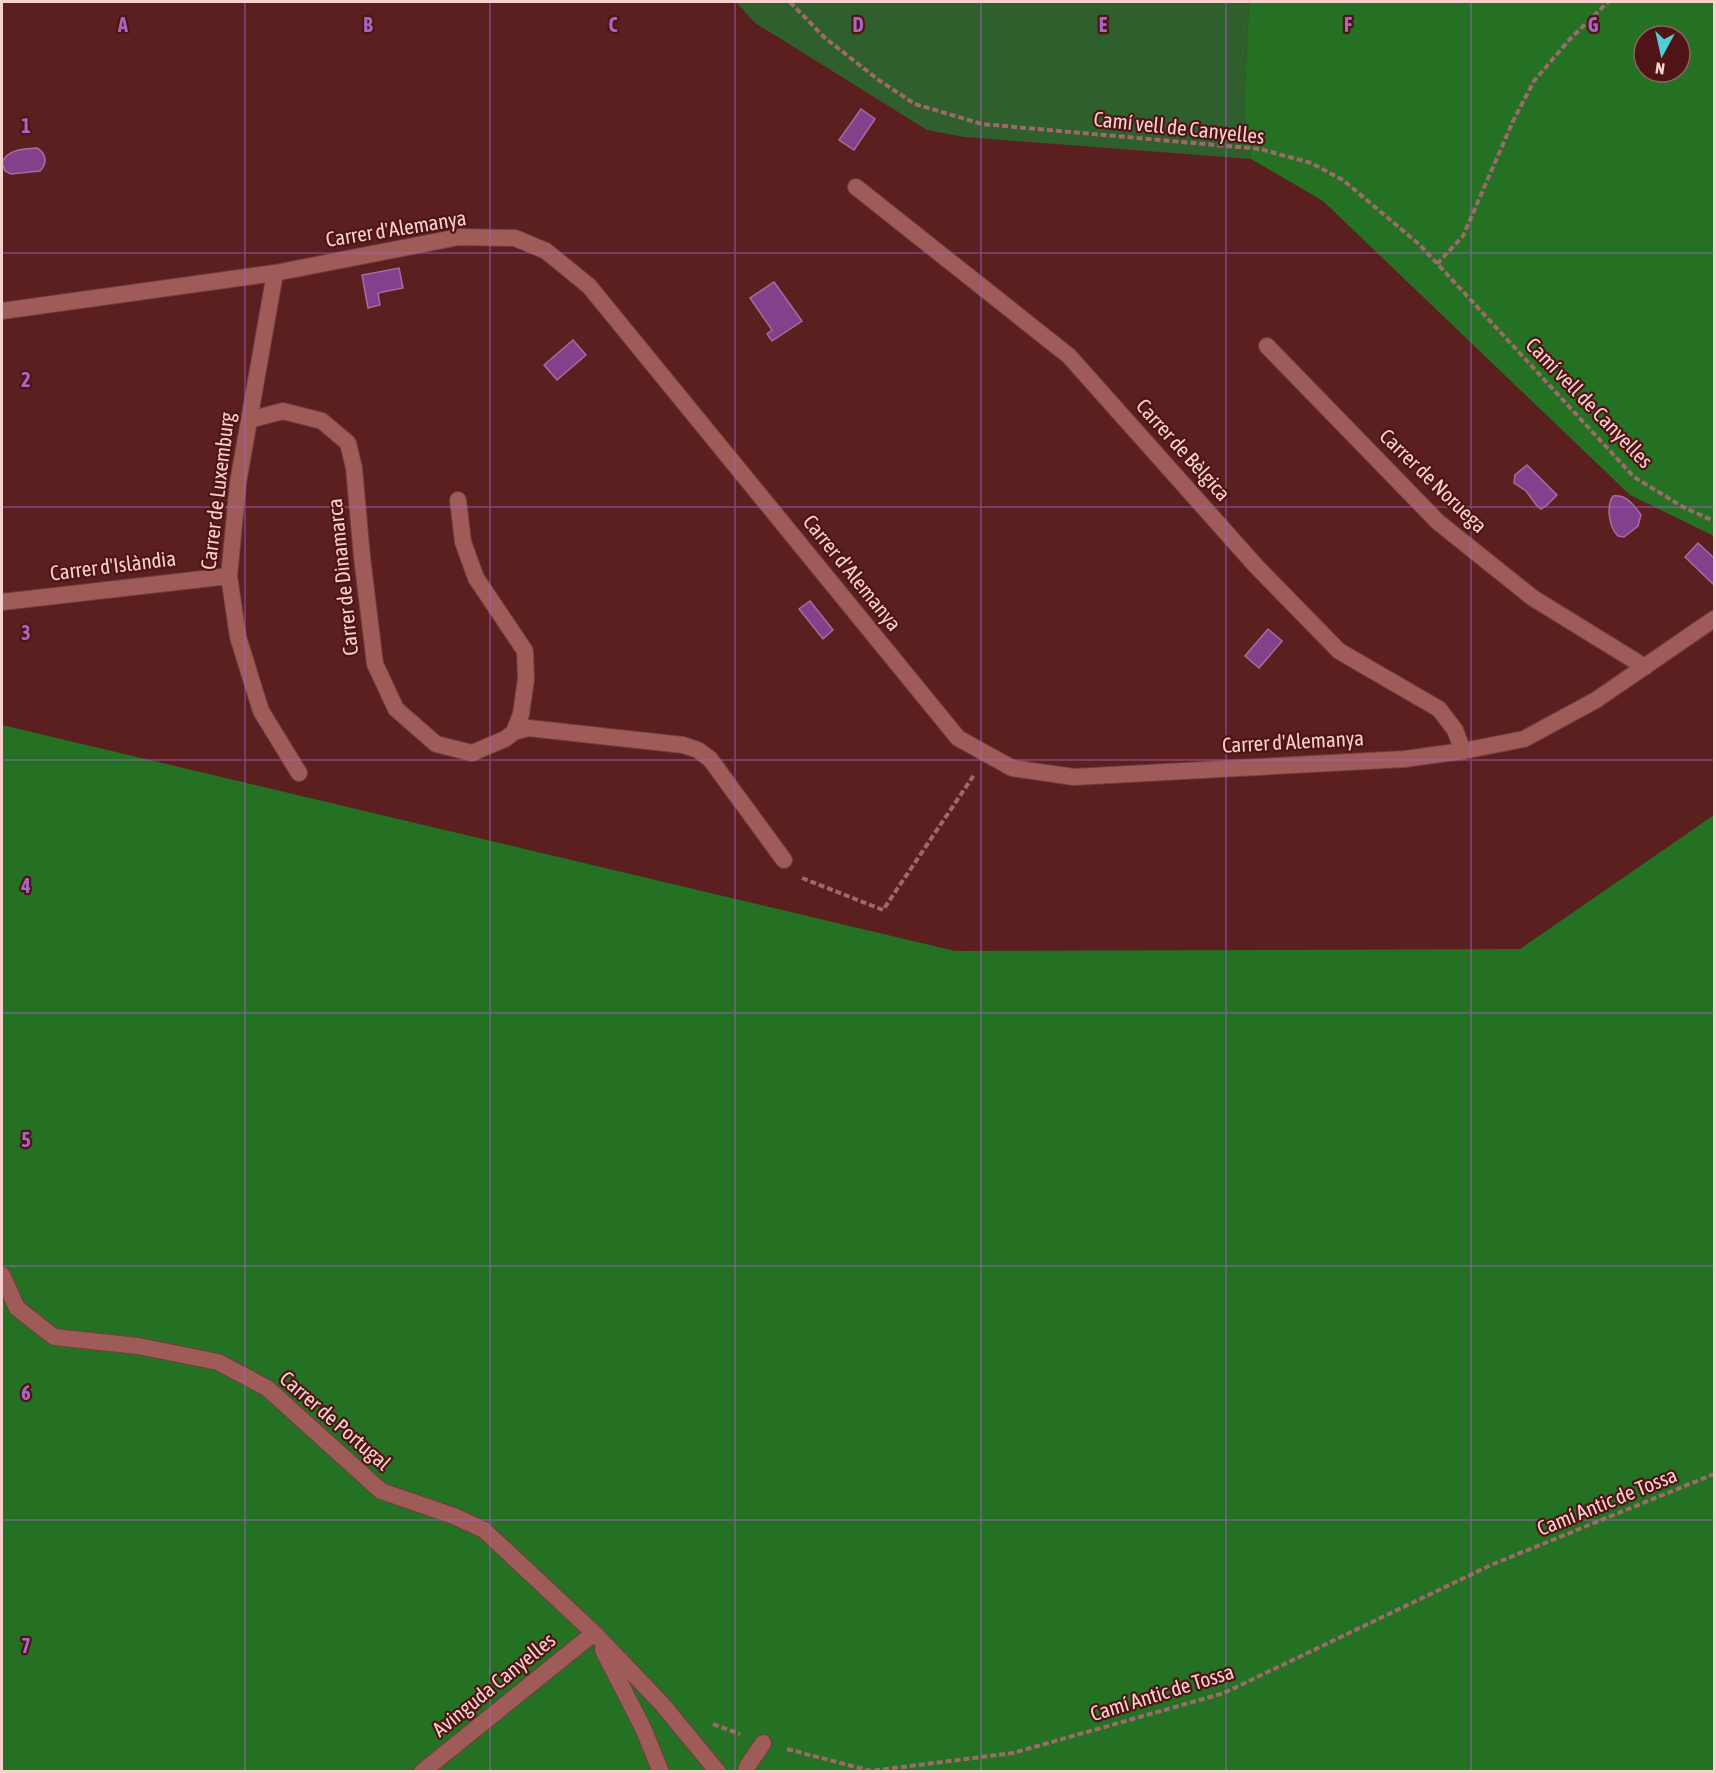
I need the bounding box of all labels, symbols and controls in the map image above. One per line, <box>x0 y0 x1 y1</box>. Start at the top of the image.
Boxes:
text: A <box>117 13 128 36</box>
text: B <box>363 13 373 36</box>
text: C <box>609 13 618 36</box>
text: D <box>852 13 864 36</box>
text: E <box>1099 13 1108 36</box>
text: F <box>1344 13 1352 36</box>
text: G <box>1588 13 1599 36</box>
north arrow <box>1632 24 1692 84</box>
text: N <box>1654 59 1666 78</box>
street label: Camí vell de Canyelles <box>1093 106 1266 148</box>
text: 1 <box>21 114 31 137</box>
street label: Carrer d'Alemanya <box>324 205 468 251</box>
street label: Camí vell de Canyelles <box>1521 332 1658 472</box>
text: 2 <box>21 368 31 391</box>
street label: Carrer de Bèlgica <box>1132 393 1236 505</box>
street label: Carrer de Luxemburg <box>195 411 239 571</box>
street label: Carrer de Noruega <box>1375 423 1492 537</box>
street label: Carrer de Dinamarca <box>322 497 362 657</box>
street label: Carrer d'Alemanya <box>799 510 907 635</box>
street label: Carrer d'Islàndia <box>49 545 177 585</box>
text: 3 <box>21 621 31 644</box>
street label: Carrer d'Alemanya <box>1221 725 1365 757</box>
text: 4 <box>20 874 31 897</box>
text: 5 <box>21 1128 31 1151</box>
street label: Carrer de Portugal <box>275 1366 396 1475</box>
text: 6 <box>21 1381 31 1404</box>
street label: Camí Antic de Tossa <box>1533 1462 1680 1540</box>
street label: Avinguda Canyelles <box>427 1627 560 1741</box>
text: 7 <box>21 1634 31 1657</box>
street label: Camí Antic de Tossa <box>1087 1659 1236 1725</box>

